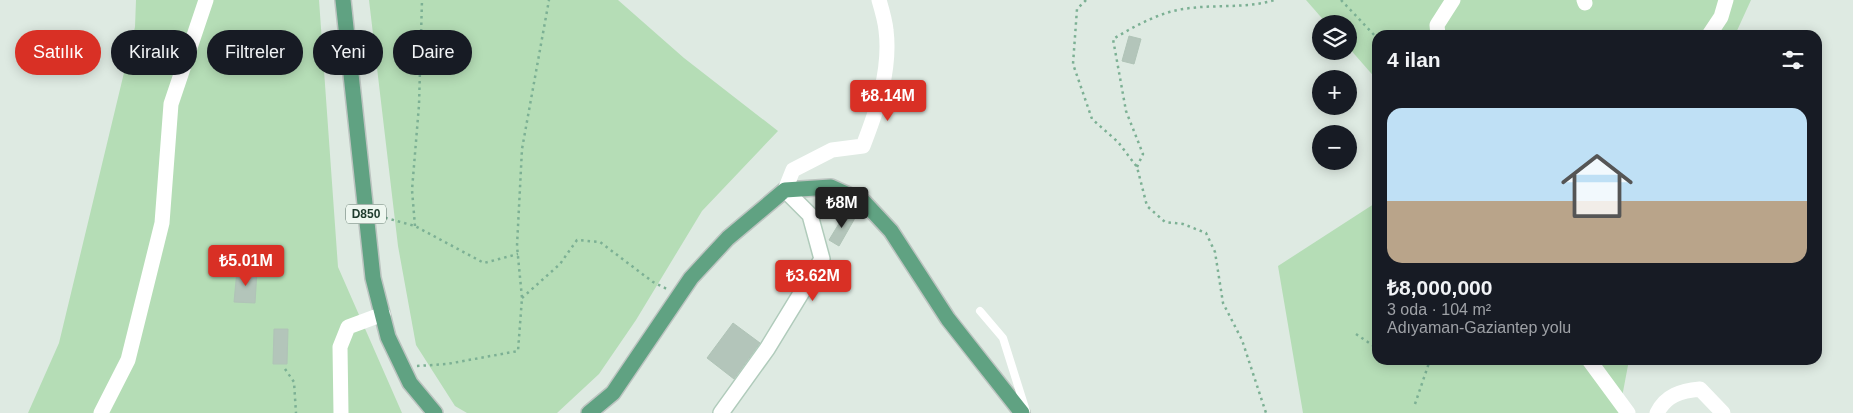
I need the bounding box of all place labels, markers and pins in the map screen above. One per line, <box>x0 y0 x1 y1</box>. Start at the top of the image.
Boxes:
pin: ₺8.14M <box>847 80 929 122</box>
pin: ₺8M <box>818 186 866 229</box>
pin: ₺5.01M <box>205 244 287 287</box>
pin: ₺3.62M <box>772 260 854 302</box>

